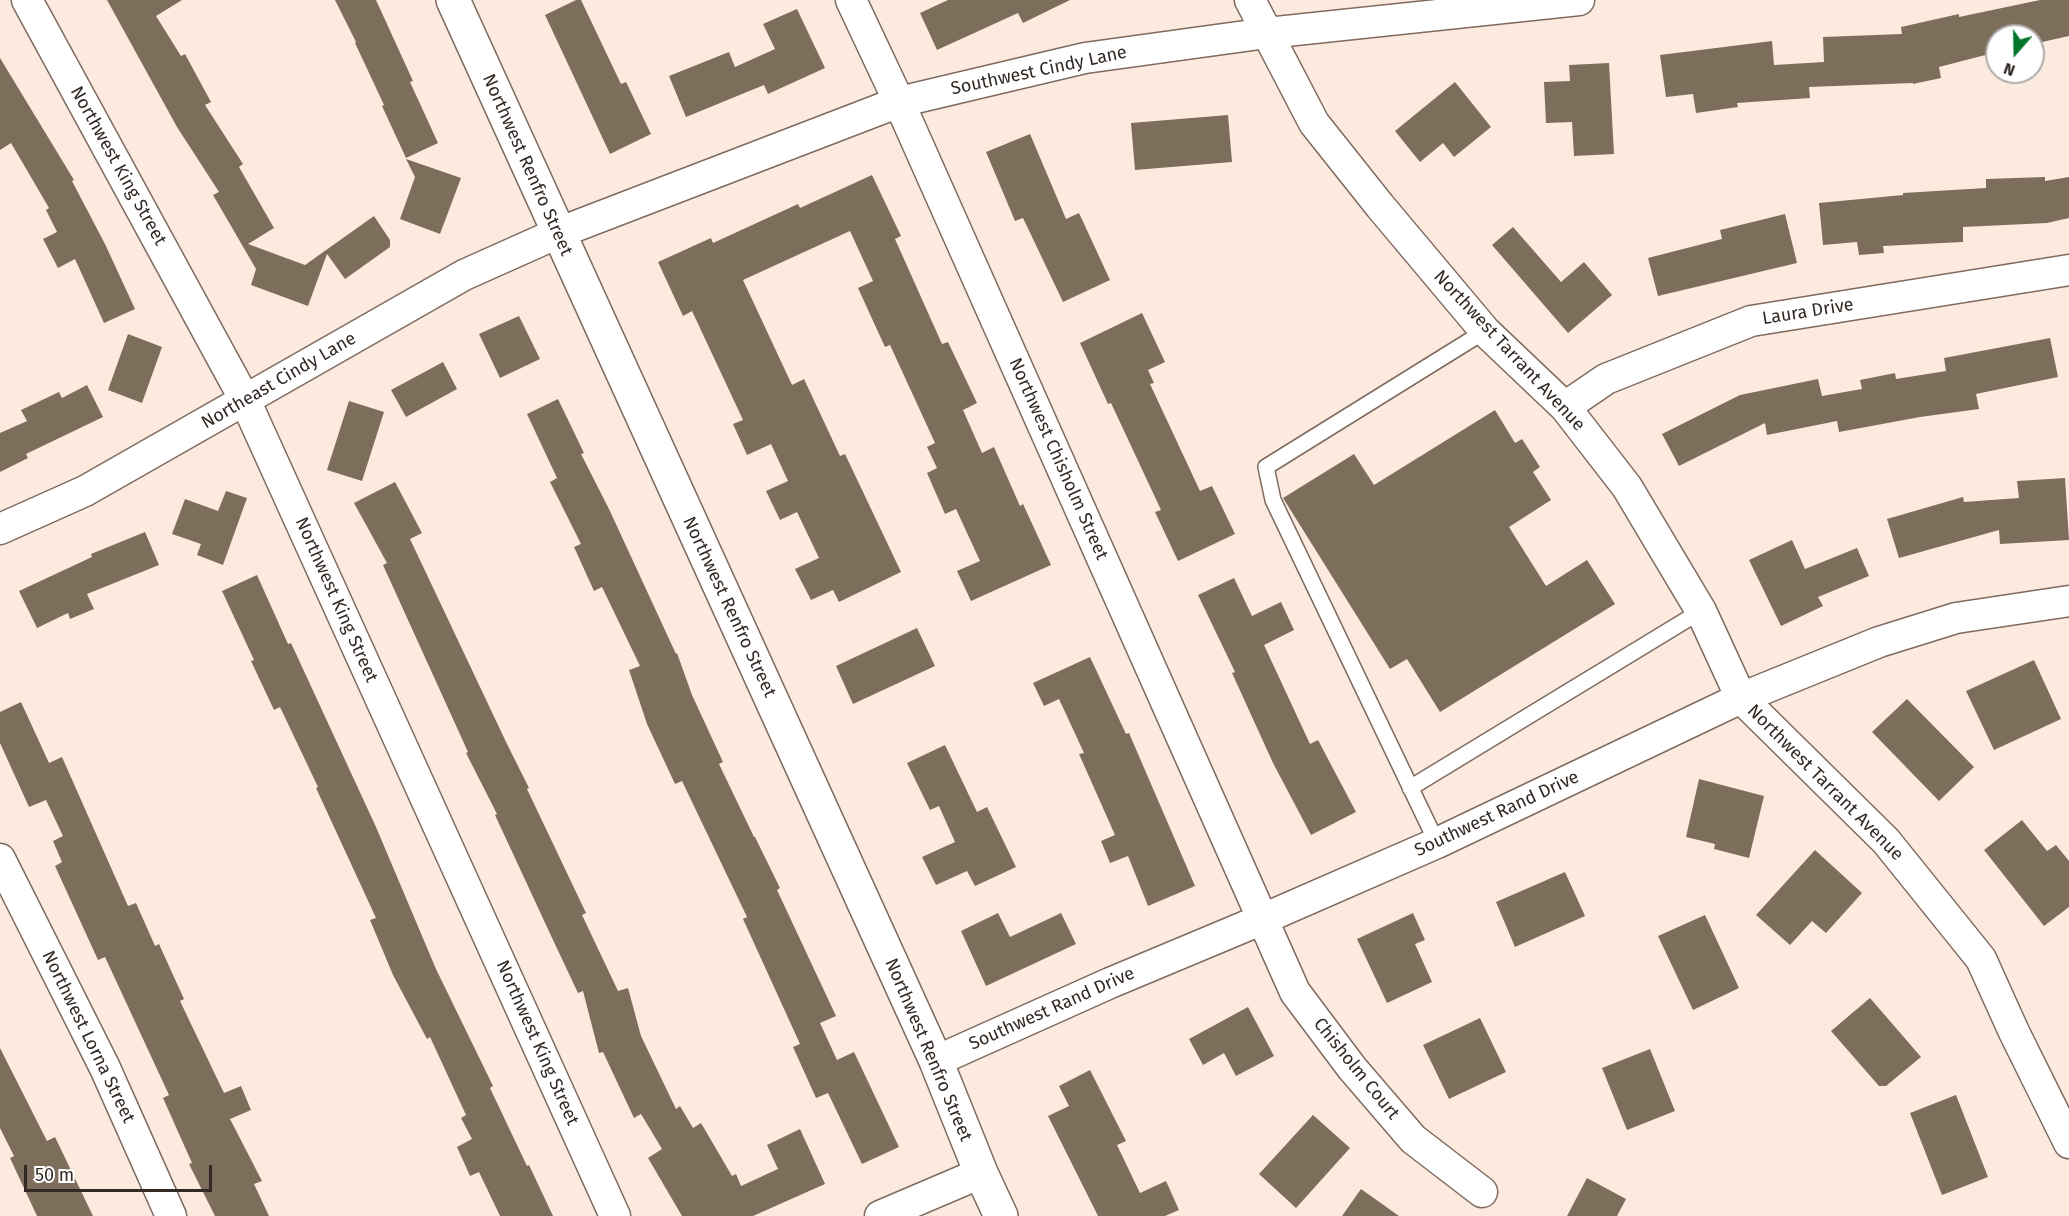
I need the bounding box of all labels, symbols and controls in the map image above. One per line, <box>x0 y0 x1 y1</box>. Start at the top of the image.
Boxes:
north arrow <box>1985 24 2045 84</box>
street label: Southwest Cindy Lane <box>949 42 1129 100</box>
text: N <box>2001 59 2018 80</box>
street label: Northwest Renfro Street <box>477 71 577 259</box>
street label: Northwest King Street <box>65 83 171 249</box>
street label: Northwest Tarrant Avenue <box>1429 266 1589 436</box>
street label: Laura Drive <box>1761 294 1855 330</box>
street label: Northeast Cindy Lane <box>198 328 360 434</box>
street label: Northwest Chisholm Street <box>1004 355 1112 563</box>
street label: Northwest Renfro Street <box>678 513 780 701</box>
street label: Northwest King Street <box>290 514 382 686</box>
street label: Northwest Tarrant Avenue <box>1742 700 1908 866</box>
street label: Southwest Rand Drive <box>1411 766 1583 862</box>
street label: Northwest Lorna Street <box>37 947 139 1127</box>
street label: Northwest Renfro Street <box>880 955 976 1145</box>
street label: Northwest King Street <box>491 957 583 1129</box>
street label: Southwest Rand Drive <box>966 963 1138 1055</box>
street label: Chisholm Court <box>1308 1014 1404 1124</box>
scale bar <box>27 1153 214 1191</box>
text: 50 m <box>35 1164 74 1186</box>

